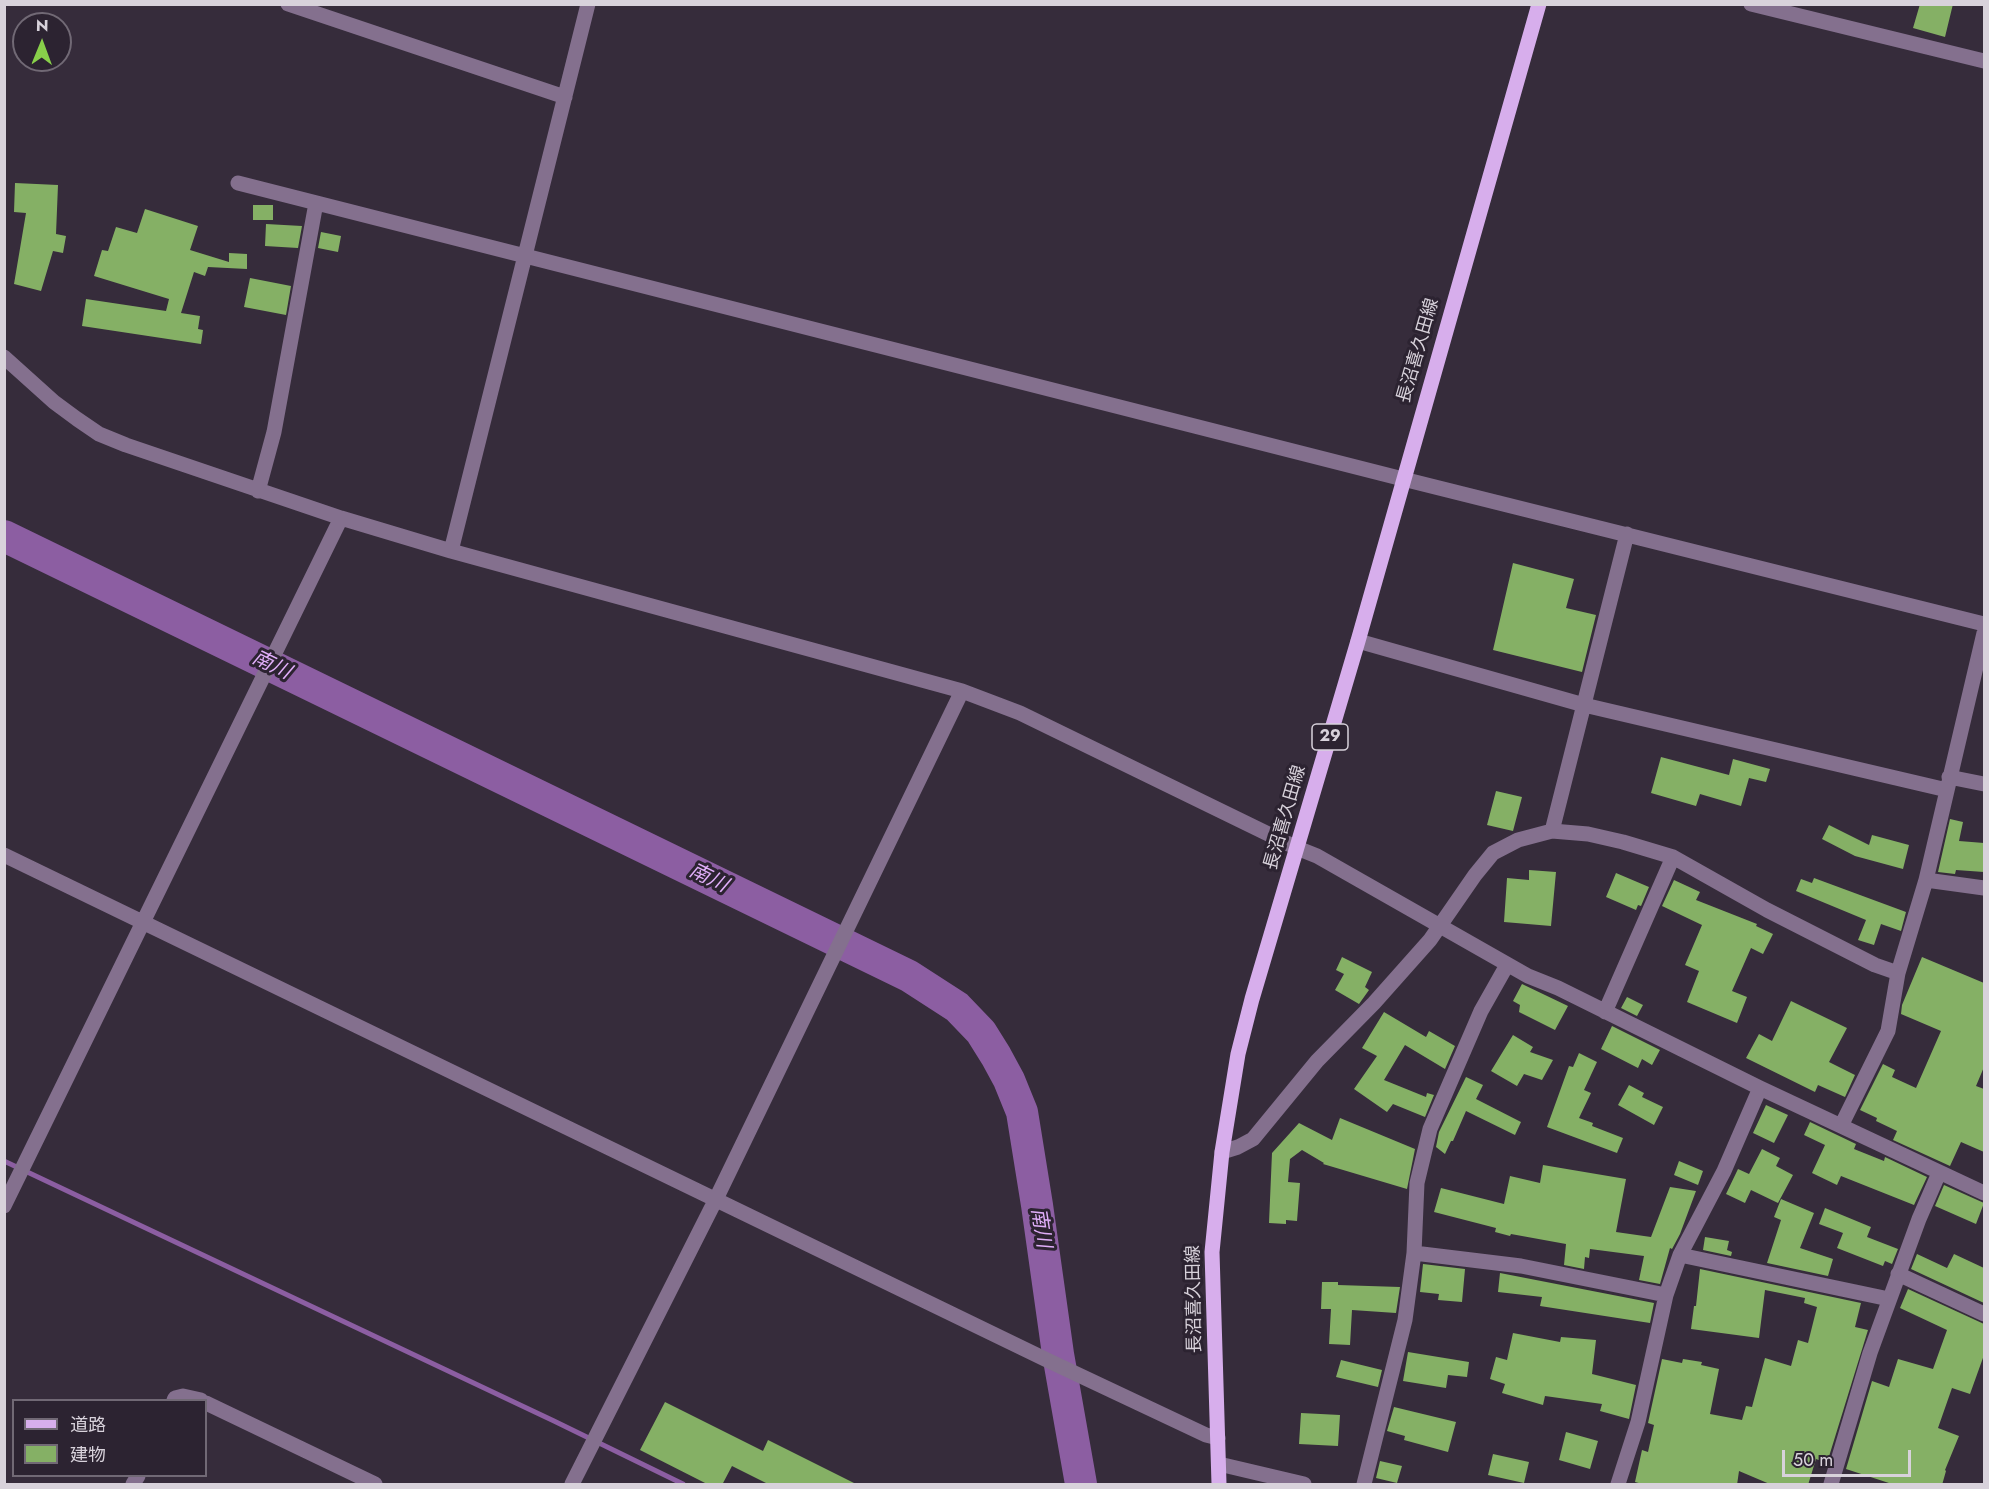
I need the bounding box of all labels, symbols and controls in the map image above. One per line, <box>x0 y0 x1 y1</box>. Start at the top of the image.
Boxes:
north arrow <box>12 12 72 72</box>
text: N <box>36 14 49 37</box>
street label: 長沼喜久田線 <box>1394 296 1444 406</box>
water label: 南川 <box>248 646 294 686</box>
road number: 29 <box>1312 724 1348 750</box>
street label: 長沼喜久田線 <box>1261 763 1311 873</box>
water label: 南川 <box>685 859 731 899</box>
water label: 南川 <box>1025 1206 1055 1250</box>
street label: 長沼喜久田線 <box>1183 1245 1207 1353</box>
legend <box>12 1399 207 1477</box>
text: 道路 <box>70 1412 106 1438</box>
scale bar <box>1785 1438 1914 1476</box>
text: 建物 <box>70 1442 106 1468</box>
text: 50 m <box>1793 1447 1833 1473</box>

